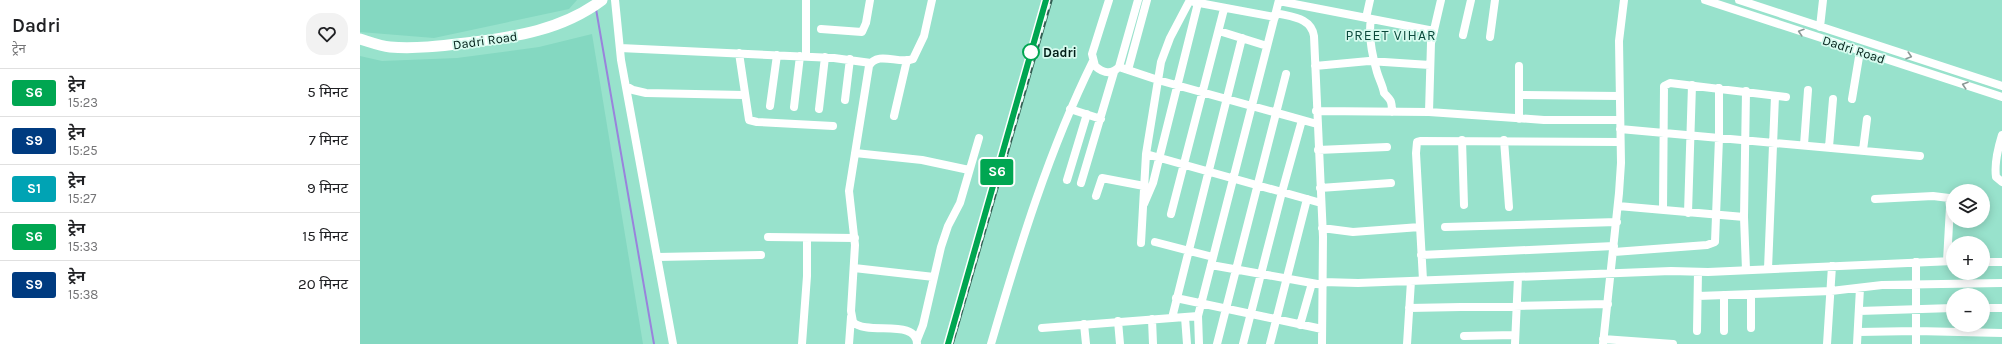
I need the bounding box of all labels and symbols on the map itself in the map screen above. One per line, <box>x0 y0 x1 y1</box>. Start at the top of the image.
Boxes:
district label: PREET VIHAR <box>1345 27 1437 44</box>
one-way arrow <box>1798 28 1805 37</box>
street label: Dadri Road <box>452 29 518 52</box>
street label: Dadri Road <box>1821 32 1887 67</box>
marker: Dadri <box>1022 43 1040 61</box>
place label: Dadri <box>1043 45 1077 60</box>
one-way arrow <box>1905 51 1912 60</box>
one-way arrow <box>1962 82 1969 90</box>
line badge: S6 <box>979 159 1015 185</box>

